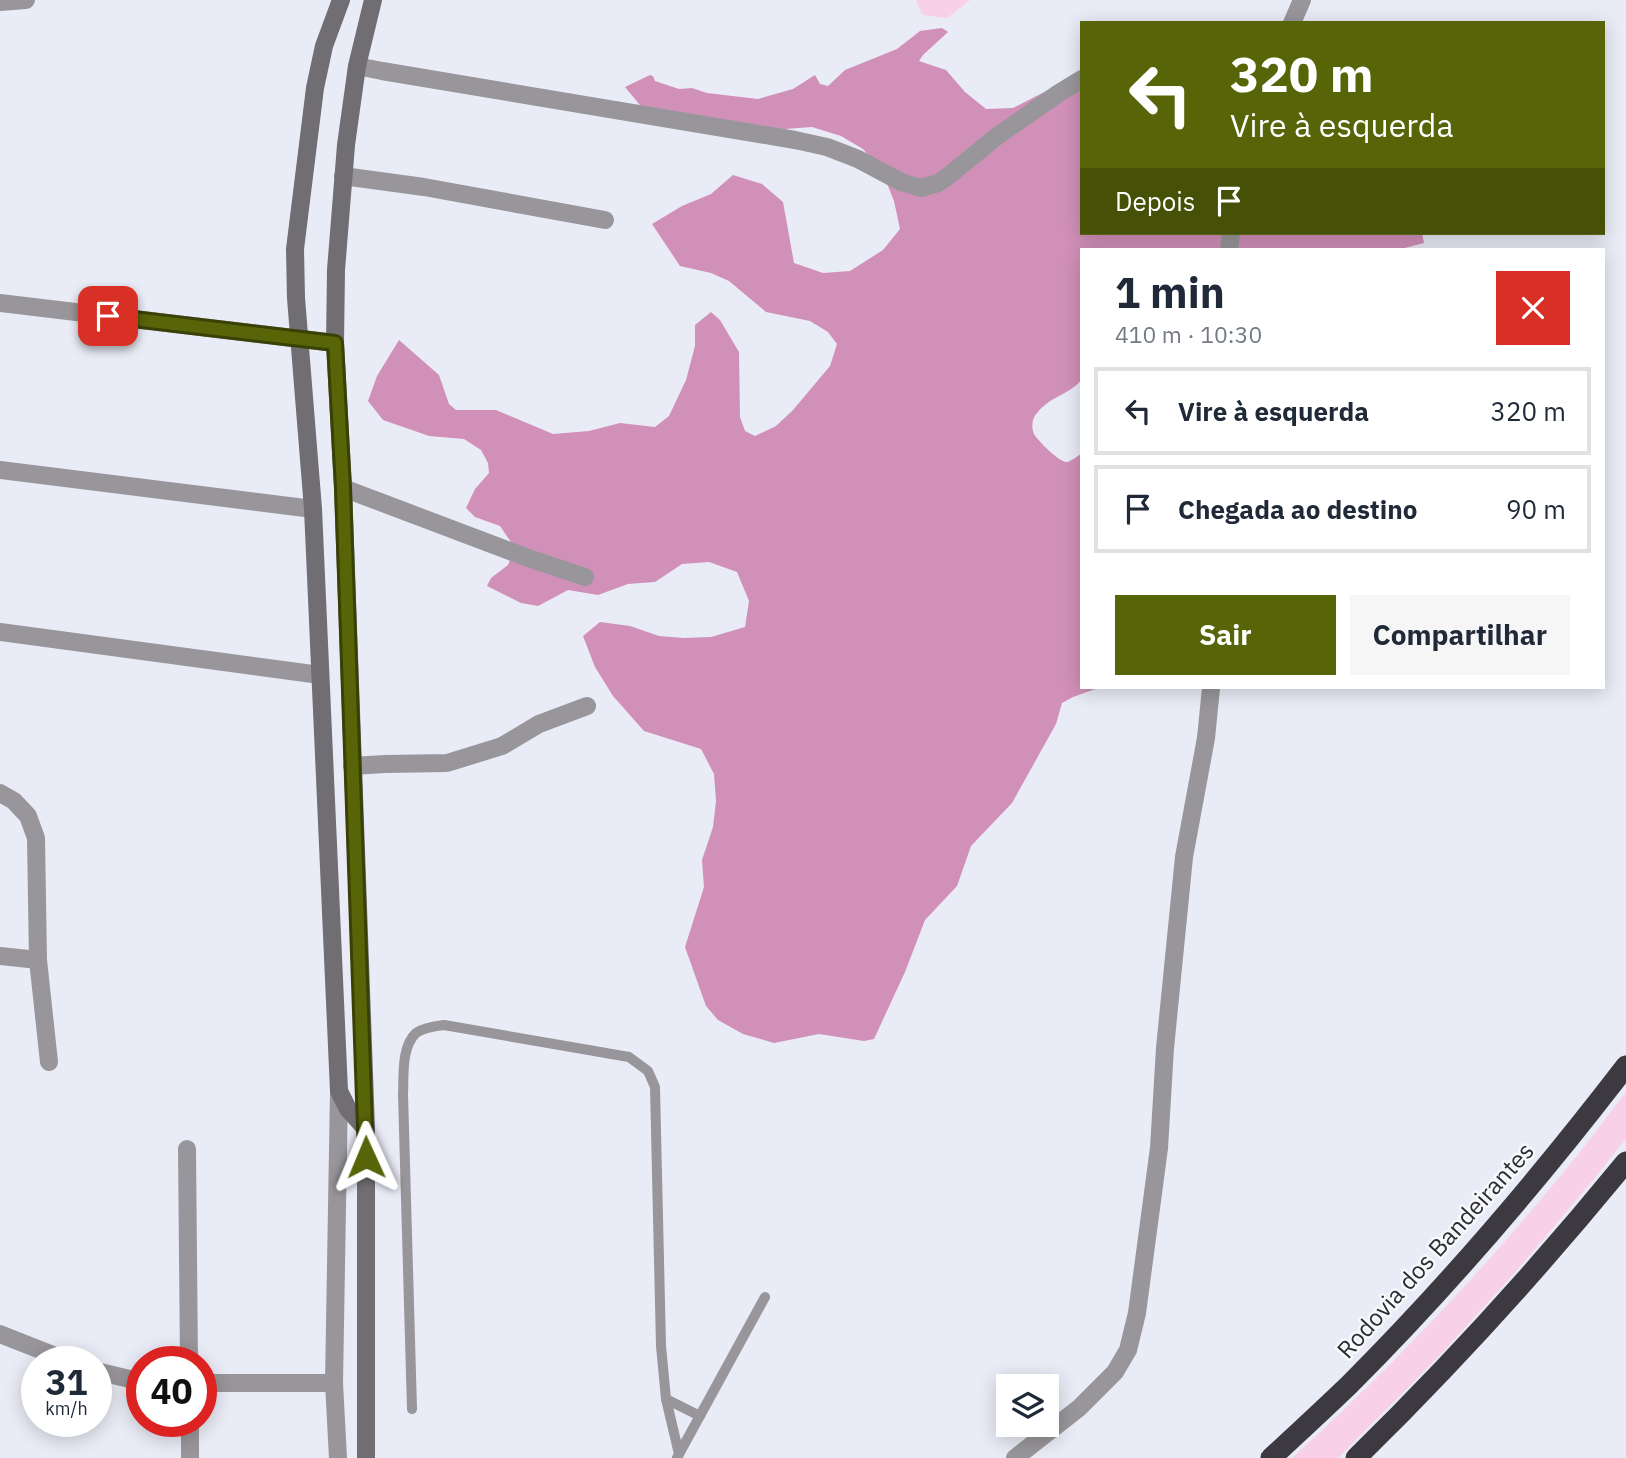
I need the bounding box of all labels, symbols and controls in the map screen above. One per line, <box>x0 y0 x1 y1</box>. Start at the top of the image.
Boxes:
text: 320 m <box>1230 42 1374 105</box>
icon: left <box>1115 49 1206 140</box>
text: Vire à esquerda <box>1230 104 1454 146</box>
icon: arrive <box>1210 182 1248 220</box>
text: Depois <box>1115 184 1196 218</box>
text: 1 min <box>1115 265 1225 320</box>
button: close <box>1496 271 1570 345</box>
pin <box>78 286 138 346</box>
icon: arrive <box>89 297 127 335</box>
text: 410 m · 10:30 <box>1115 319 1262 349</box>
icon: left <box>1119 392 1157 430</box>
text: Vire à esquerda <box>1178 394 1369 428</box>
text: 320 m <box>1490 394 1566 428</box>
icon: arrive <box>1119 490 1157 528</box>
text: Chegada ao destino <box>1178 492 1417 526</box>
text: 90 m <box>1506 492 1566 526</box>
button: Sair <box>1115 595 1336 675</box>
button: Compartilhar <box>1350 595 1570 675</box>
position arrow <box>329 1120 403 1194</box>
street label: Rodovia dos Bandeirantes <box>1329 1135 1541 1365</box>
speed limit sign: 40 <box>126 1346 217 1437</box>
text: 31 <box>45 1359 88 1405</box>
map controls <box>996 1374 1059 1437</box>
button: layers <box>996 1374 1059 1437</box>
text: km/h <box>45 1397 88 1420</box>

